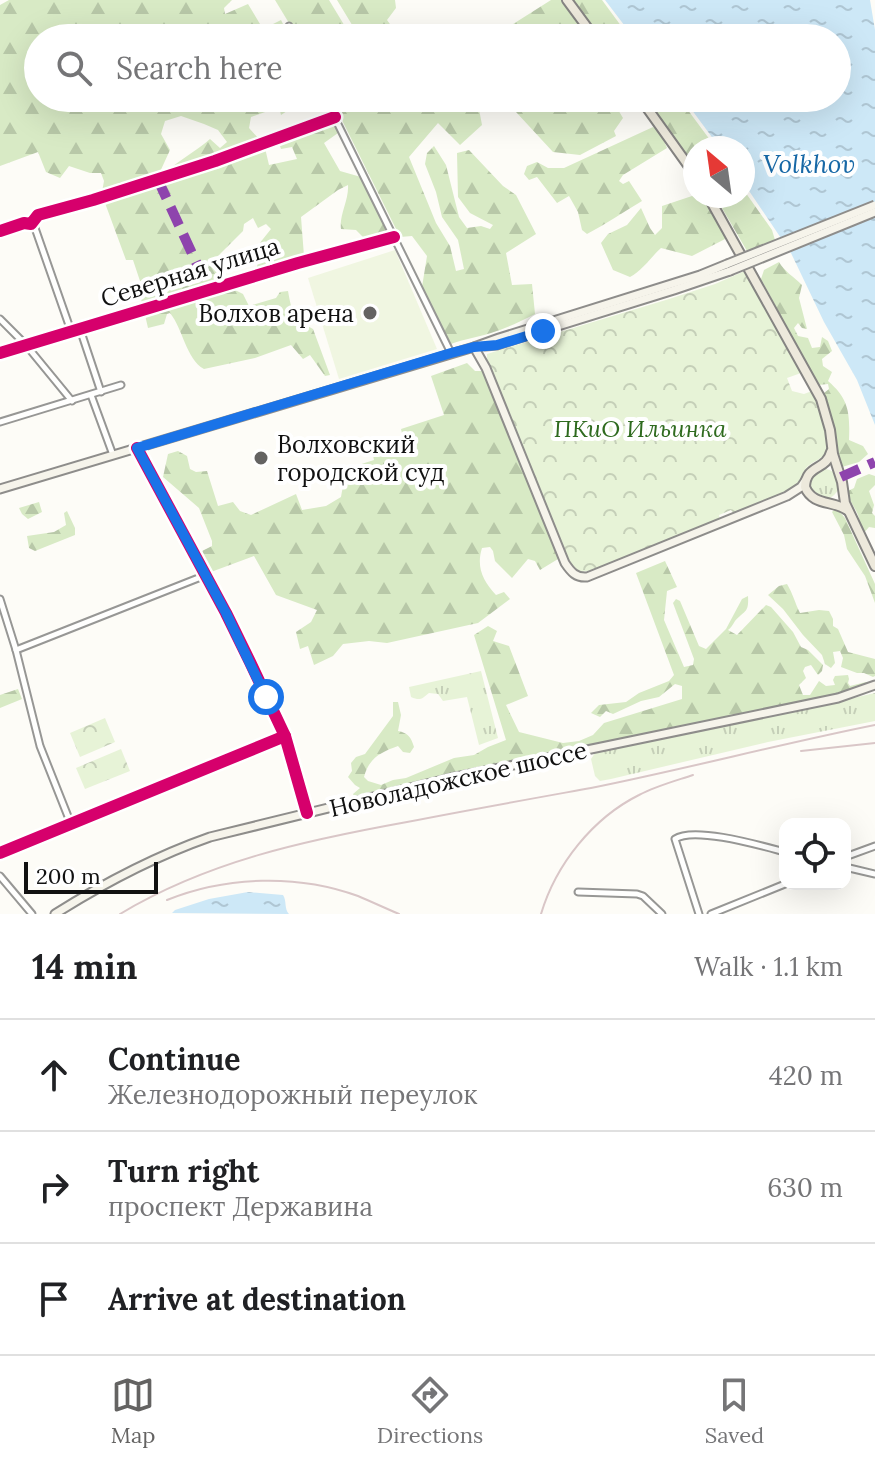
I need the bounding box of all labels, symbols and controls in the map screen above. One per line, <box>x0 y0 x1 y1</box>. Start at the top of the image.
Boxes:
search box <box>24 24 851 112</box>
icon: search <box>52 46 96 90</box>
text: Search here <box>116 49 283 87</box>
north arrow <box>683 136 755 208</box>
water label: Volkhov <box>763 147 855 180</box>
street label: Северная улица <box>97 230 283 314</box>
place label: Волхов арена <box>198 298 354 329</box>
marker: Волхов арена <box>361 304 379 322</box>
route end <box>525 313 561 349</box>
park label: ПКиО Ильинка <box>554 413 727 444</box>
place label: Волховский городской суд <box>277 429 445 488</box>
marker: Волховский городской суд <box>252 449 270 467</box>
route start <box>248 679 284 715</box>
street label: Новоладожское шоссе <box>326 734 590 824</box>
map controls <box>779 818 851 890</box>
button: locate <box>779 818 851 890</box>
scale bar <box>24 858 158 894</box>
text: 200 m <box>36 862 101 890</box>
text: 14 min <box>32 945 137 988</box>
text: Walk · 1.1 km <box>694 950 843 983</box>
text: Continue <box>108 1040 240 1078</box>
icon: ahead <box>32 1053 76 1097</box>
text: 420 m <box>769 1059 843 1092</box>
text: Железнодорожный переулок <box>108 1078 477 1111</box>
text: Turn right <box>108 1152 259 1190</box>
icon: right <box>32 1165 76 1209</box>
text: 630 m <box>767 1171 843 1204</box>
text: проспект Державина <box>108 1190 373 1223</box>
icon: arrive <box>32 1277 76 1321</box>
text: Arrive at destination <box>108 1280 406 1318</box>
tab: Map <box>111 1373 155 1449</box>
tab: Directions <box>377 1373 483 1449</box>
tab: Saved <box>705 1373 764 1449</box>

